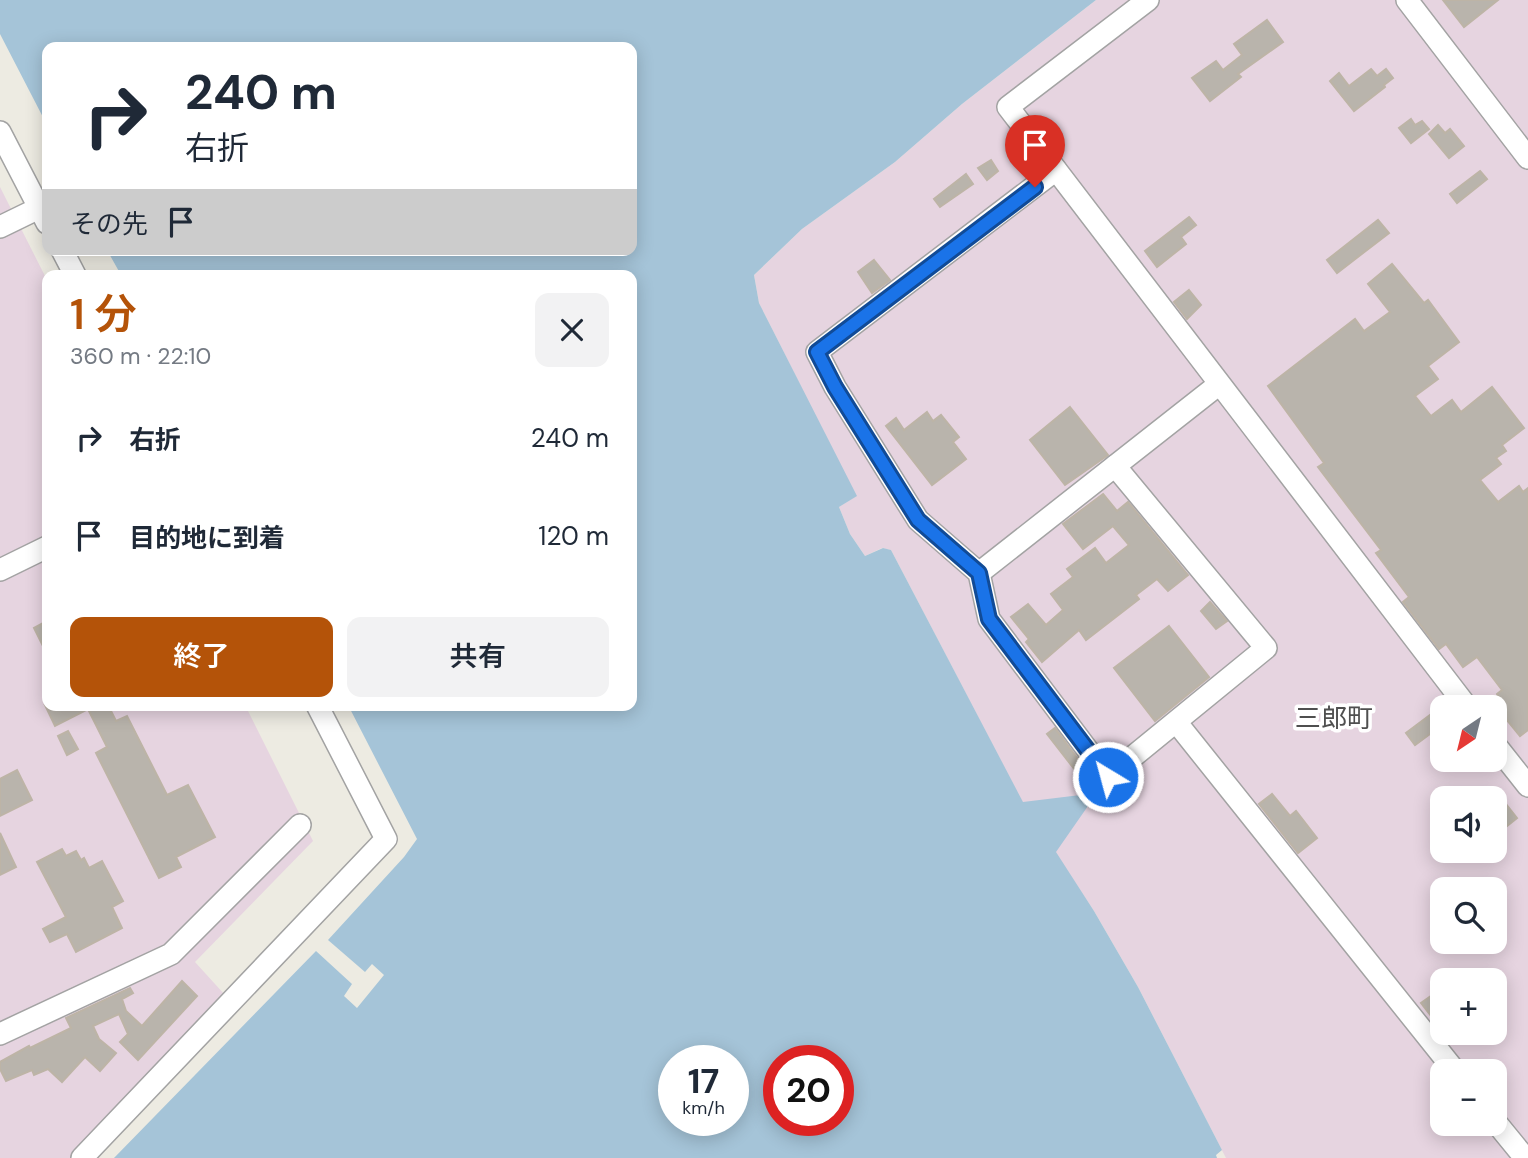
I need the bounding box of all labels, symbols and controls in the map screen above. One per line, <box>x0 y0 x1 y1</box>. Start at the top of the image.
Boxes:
text: 240 m <box>185 60 337 124</box>
icon: right <box>70 70 161 161</box>
pin <box>1005 115 1065 187</box>
icon: arrive <box>1016 126 1054 164</box>
text: 右折 <box>185 127 249 169</box>
icon: arrive <box>162 203 200 241</box>
text: その先 <box>70 207 148 241</box>
text: 1 分 <box>70 287 137 342</box>
button: close <box>535 293 609 367</box>
text: 360 m · 22:10 <box>70 341 211 371</box>
icon: right <box>70 419 108 457</box>
text: 240 m <box>531 421 609 455</box>
text: 右折 <box>129 423 181 457</box>
icon: arrive <box>70 517 108 555</box>
text: 120 m <box>538 519 609 553</box>
text: 目的地に到着 <box>129 521 285 555</box>
button: 終了 <box>70 617 333 697</box>
button: 共有 <box>347 617 609 697</box>
north arrow <box>1430 695 1507 772</box>
map controls <box>1430 695 1507 1136</box>
district label: 三郎町 <box>1295 701 1373 735</box>
position arrow <box>1071 740 1145 814</box>
button: sound <box>1430 786 1507 863</box>
button: search <box>1430 877 1507 954</box>
button: + <box>1430 968 1507 1045</box>
speed limit sign: 20 <box>763 1045 854 1136</box>
text: 17 <box>688 1058 719 1104</box>
button: − <box>1430 1059 1507 1136</box>
text: km/h <box>682 1096 725 1120</box>

